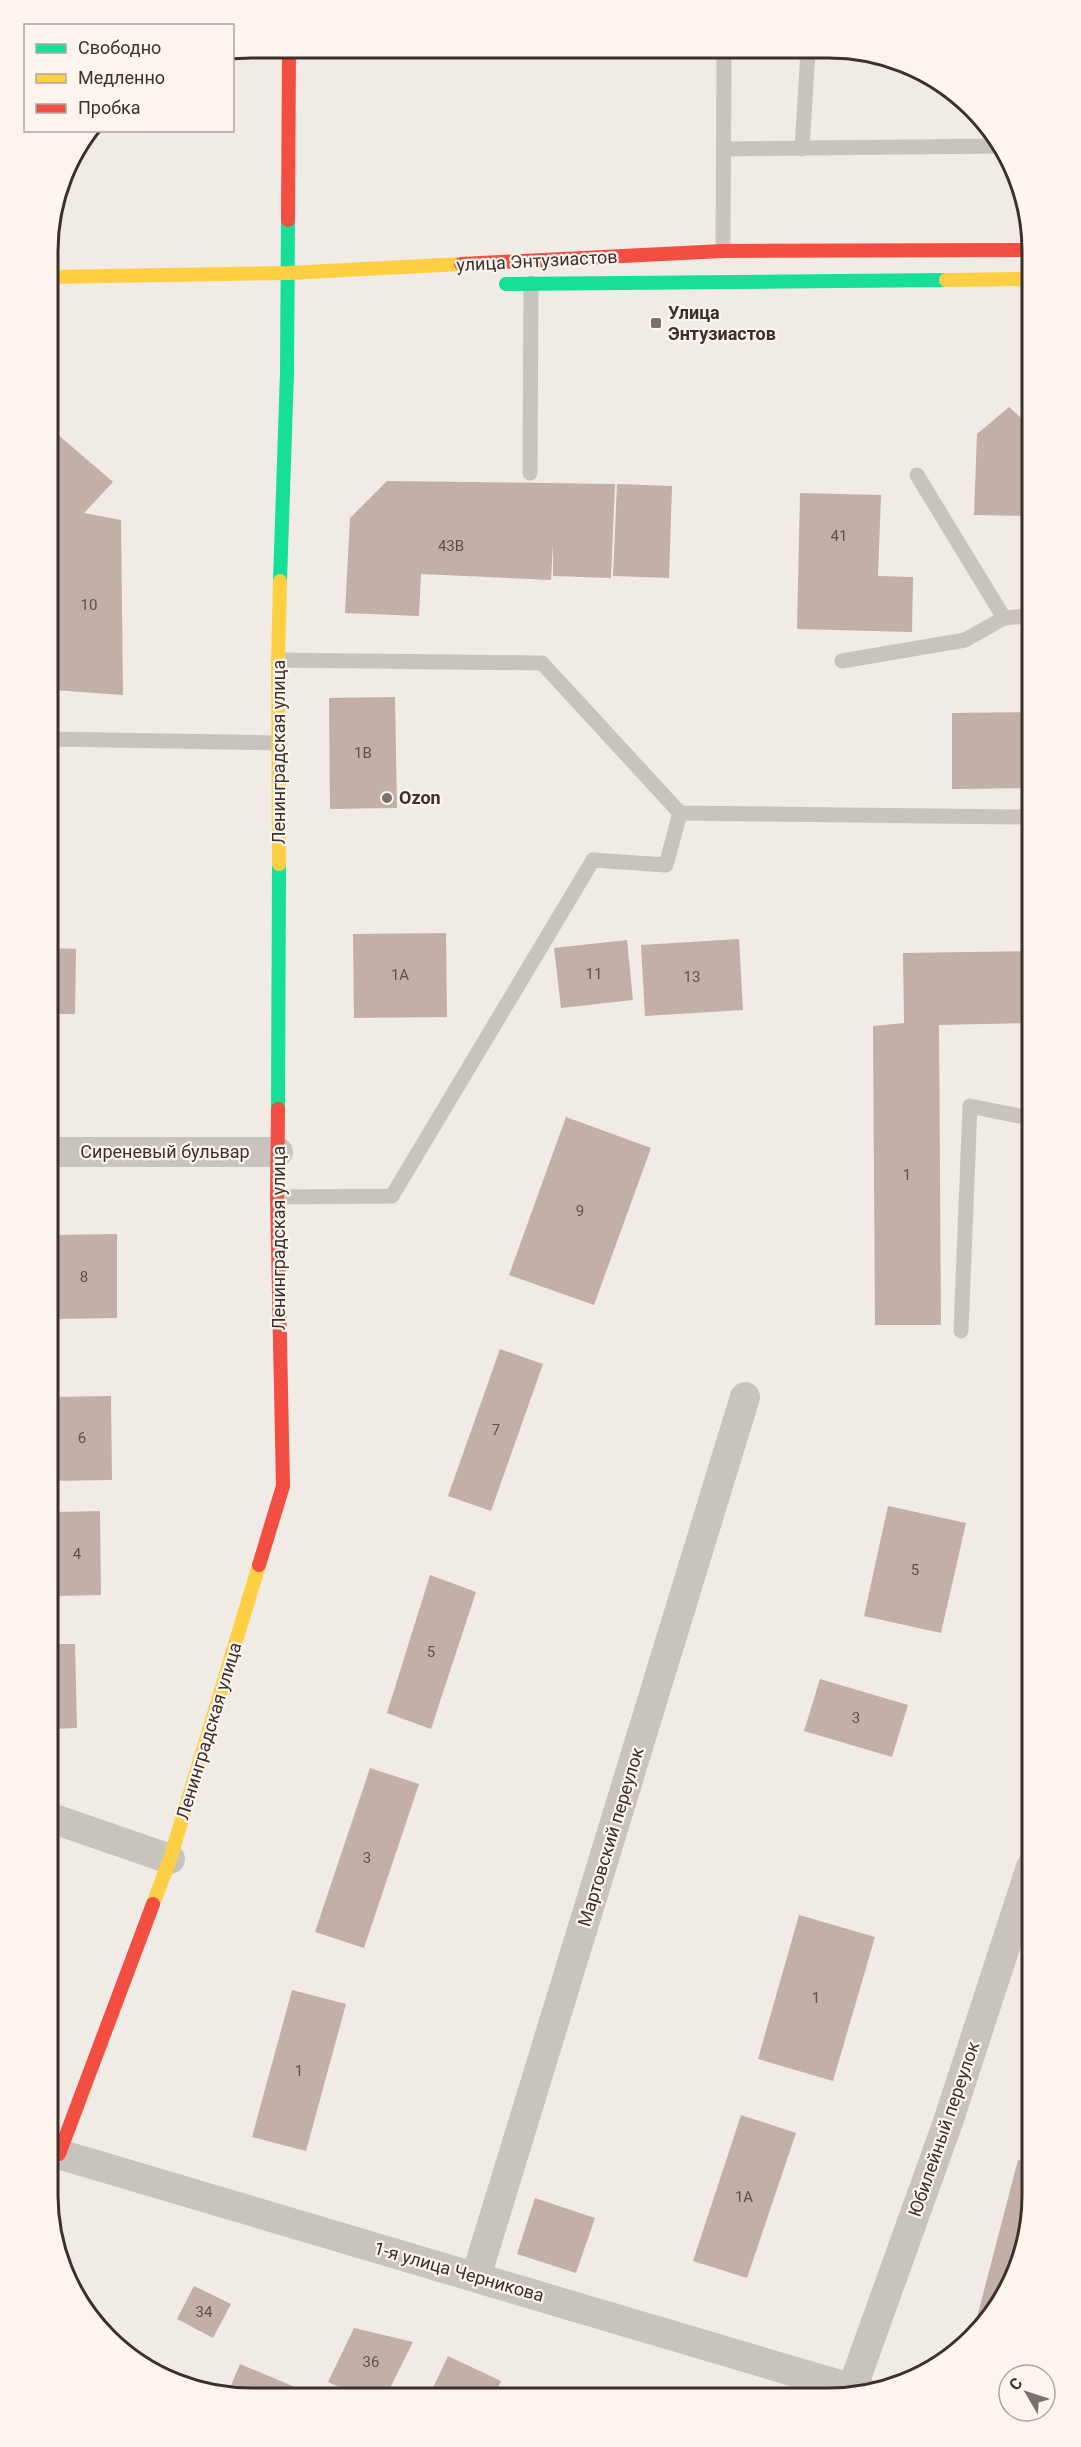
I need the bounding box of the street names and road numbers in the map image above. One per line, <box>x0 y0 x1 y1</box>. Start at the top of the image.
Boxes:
street label: улица Энтузиастов <box>456 246 618 275</box>
street label: Ленинградская улица <box>268 660 289 844</box>
street label: Сиреневый бульвар <box>80 1141 250 1162</box>
street label: Ленинградская улица <box>268 1146 289 1330</box>
street label: Ленинградская улица <box>172 1640 246 1822</box>
street label: Мартовский переулок <box>573 1745 648 1929</box>
street label: Юбилейный переулок <box>904 2038 983 2219</box>
street label: 1-я улица Черникова <box>372 2237 547 2306</box>

